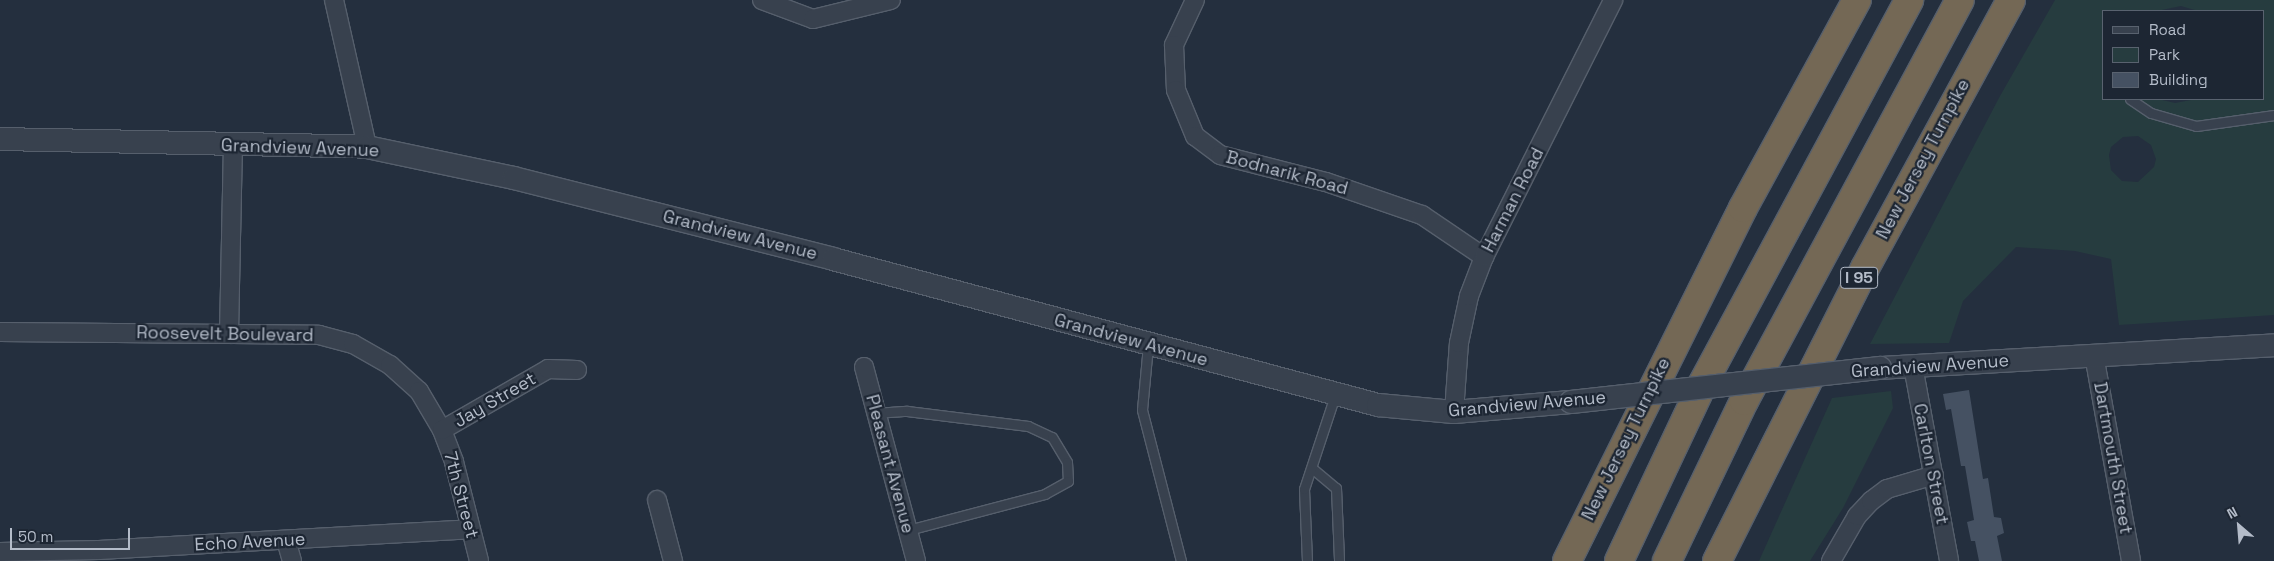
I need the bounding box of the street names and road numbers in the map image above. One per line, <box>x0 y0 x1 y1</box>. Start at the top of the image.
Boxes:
street label: New Jersey Turnpike <box>1872 75 1974 243</box>
street label: Grandview Avenue <box>220 134 380 162</box>
street label: Harman Road <box>1477 144 1549 256</box>
street label: Bodnarik Road <box>1224 146 1350 200</box>
street label: Grandview Avenue <box>660 205 820 265</box>
road number: I 95 <box>1839 264 1879 292</box>
street label: Grandview Avenue <box>1052 309 1210 371</box>
street label: Roosevelt Boulevard <box>136 322 314 346</box>
street label: Grandview Avenue <box>1850 350 2010 382</box>
street label: New Jersey Turnpike <box>1577 354 1675 524</box>
street label: Jay Street <box>450 368 540 432</box>
street label: Dartmouth Street <box>2089 380 2137 536</box>
street label: Grandview Avenue <box>1447 386 1607 422</box>
street label: Pleasant Avenue <box>861 392 919 536</box>
street label: Carlton Street <box>1909 402 1953 526</box>
street label: 7th Street <box>439 449 483 541</box>
street label: Echo Avenue <box>194 528 306 556</box>

